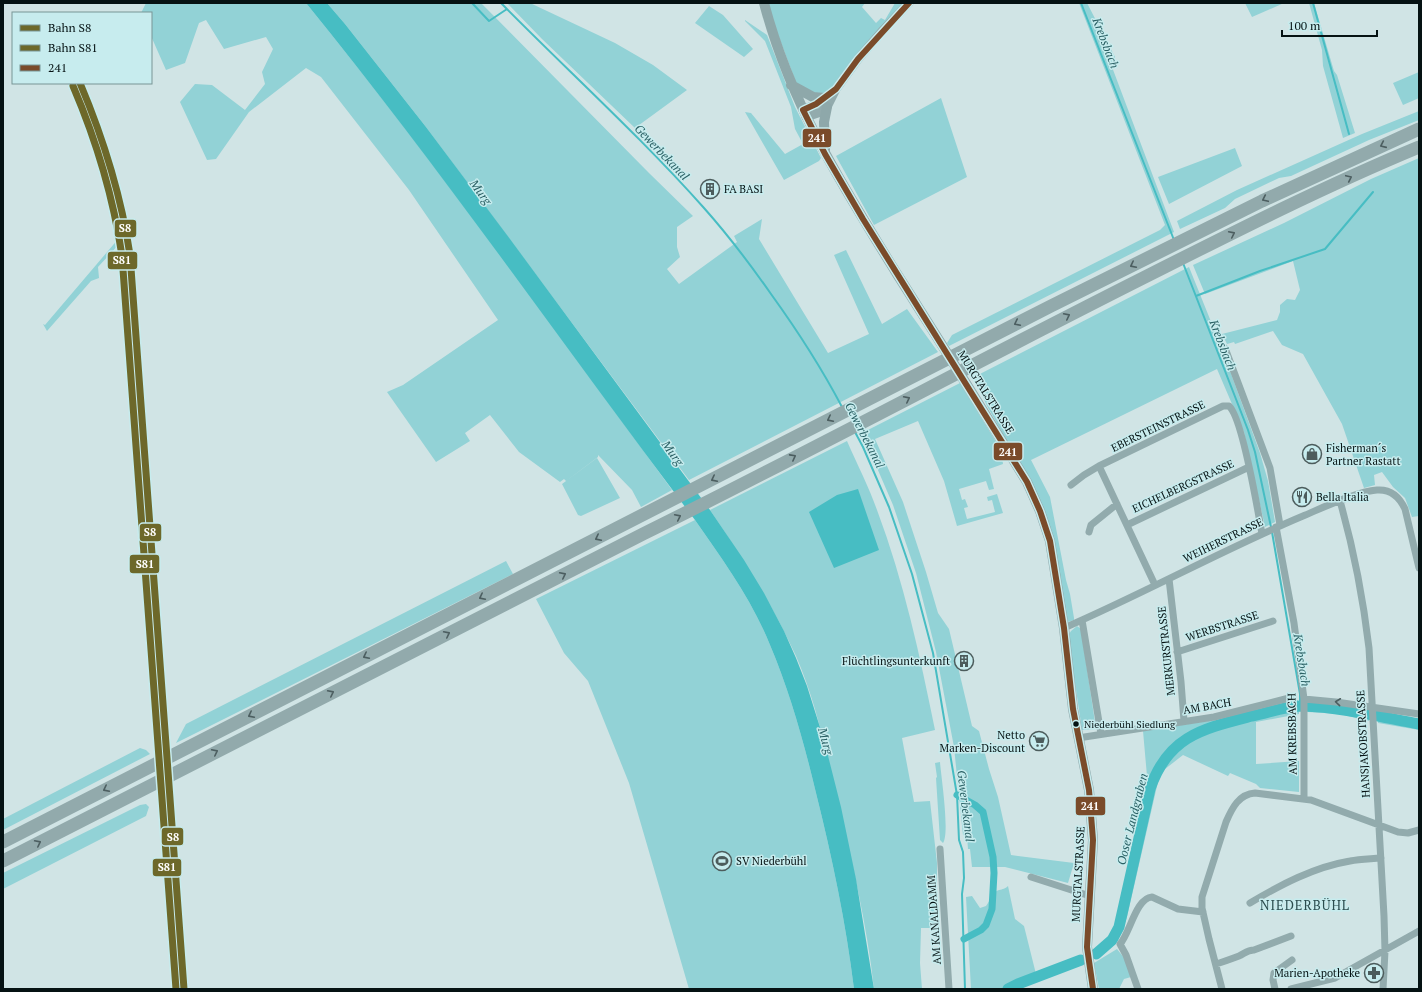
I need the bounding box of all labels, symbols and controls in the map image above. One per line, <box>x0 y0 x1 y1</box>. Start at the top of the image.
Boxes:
legend <box>12 12 152 84</box>
scale bar <box>1282 12 1377 38</box>
water label: Krebsbach <box>1089 15 1123 71</box>
text: 100 m <box>1288 18 1321 33</box>
text: Bahn S8 <box>48 20 91 35</box>
text: Bahn S81 <box>48 40 98 55</box>
text: 241 <box>48 60 67 75</box>
water label: Gewerbekanal <box>632 121 693 184</box>
line badge: 241 <box>802 128 832 148</box>
text: 241 <box>808 131 826 145</box>
one-way arrow <box>1380 140 1387 148</box>
one-way arrow <box>1345 175 1353 183</box>
water label: Murg <box>466 176 496 208</box>
building icon: FA BASI <box>699 178 721 200</box>
place label: FA BASI <box>724 182 763 196</box>
one-way arrow <box>1262 194 1270 202</box>
line badge: S8 <box>114 219 137 238</box>
text: S8 <box>119 221 131 235</box>
one-way arrow <box>1228 231 1235 239</box>
line badge: S81 <box>107 251 138 270</box>
text: S81 <box>113 253 131 267</box>
one-way arrow <box>1130 260 1137 268</box>
one-way arrow <box>1063 314 1070 321</box>
water label: Krebsbach <box>1206 317 1240 373</box>
one-way arrow <box>1014 319 1021 326</box>
street label: MURGTALSTRASSE <box>955 348 1017 436</box>
one-way arrow <box>902 396 910 403</box>
street label: EBERSTEINSTRASSE <box>1109 397 1207 455</box>
water label: Gewerbekanal <box>842 400 888 471</box>
one-way arrow <box>827 414 834 422</box>
water label: Murg <box>658 437 688 469</box>
place label: Fisherman´s Partner Rastatt <box>1326 441 1400 468</box>
line badge: 241 <box>993 442 1023 461</box>
shop icon: Fisherman´s Partner Rastatt <box>1301 443 1323 465</box>
text: 241 <box>999 445 1017 459</box>
one-way arrow <box>789 455 796 462</box>
street label: EICHELBERGSTRASSE <box>1130 456 1236 516</box>
one-way arrow <box>711 474 719 481</box>
restaurant icon: Bella Italia <box>1291 486 1313 508</box>
place label: Bella Italia <box>1316 490 1369 504</box>
one-way arrow <box>673 514 681 521</box>
street label: WEIHERSTRASSE <box>1181 515 1265 565</box>
line badge: S8 <box>139 523 162 542</box>
text: S8 <box>144 525 156 539</box>
one-way arrow <box>595 533 602 541</box>
line badge: S81 <box>129 554 160 574</box>
text: S81 <box>136 557 154 571</box>
one-way arrow <box>558 572 566 579</box>
one-way arrow <box>479 592 487 600</box>
street label: MERKURSTRASSE <box>1154 606 1178 696</box>
street label: WERBSTRASSE <box>1184 608 1260 644</box>
one-way arrow <box>443 631 450 639</box>
water label: Krebsbach <box>1290 632 1314 687</box>
building icon: Flüchtlingsunterkunft <box>953 650 975 672</box>
one-way arrow <box>363 651 371 659</box>
place label: Flüchtlingsunterkunft <box>842 654 950 668</box>
one-way arrow <box>327 690 334 698</box>
street label: HANSJAKOBSTRASSE <box>1353 690 1373 798</box>
street label: AM KREBSBACH <box>1284 693 1300 775</box>
street label: AM BACH <box>1182 695 1232 717</box>
one-way arrow <box>1335 698 1341 707</box>
one-way arrow <box>247 710 255 718</box>
place label: Niederbühl Siedlung <box>1084 718 1176 731</box>
marker: Niederbühl Siedlung <box>1071 719 1081 729</box>
water label: Murg <box>815 725 837 757</box>
place label: Netto Marken-Discount <box>940 728 1025 755</box>
supermarket icon: Netto Marken-Discount <box>1028 730 1050 752</box>
one-way arrow <box>211 749 219 757</box>
water label: Gewerbekanal <box>954 769 978 843</box>
water label: Ooser Landgraben <box>1113 772 1151 866</box>
one-way arrow <box>103 784 110 792</box>
line badge: 241 <box>1075 796 1106 816</box>
text: 241 <box>1081 799 1099 813</box>
street label: MURGTALSTRASSE <box>1068 826 1088 922</box>
line badge: S8 <box>161 827 184 846</box>
text: S8 <box>167 830 179 844</box>
one-way arrow <box>33 840 41 848</box>
sports icon: SV Niederbühl <box>711 850 733 872</box>
place label: SV Niederbühl <box>736 854 807 868</box>
line badge: S81 <box>152 858 182 877</box>
text: S81 <box>158 860 176 874</box>
street label: AM KANALDAMM <box>924 874 944 965</box>
district label: NIEDERBÜHL <box>1260 896 1350 914</box>
pharmacy icon: Marien-Apotheke <box>1363 962 1385 984</box>
place label: Marien-Apotheke <box>1274 966 1360 980</box>

